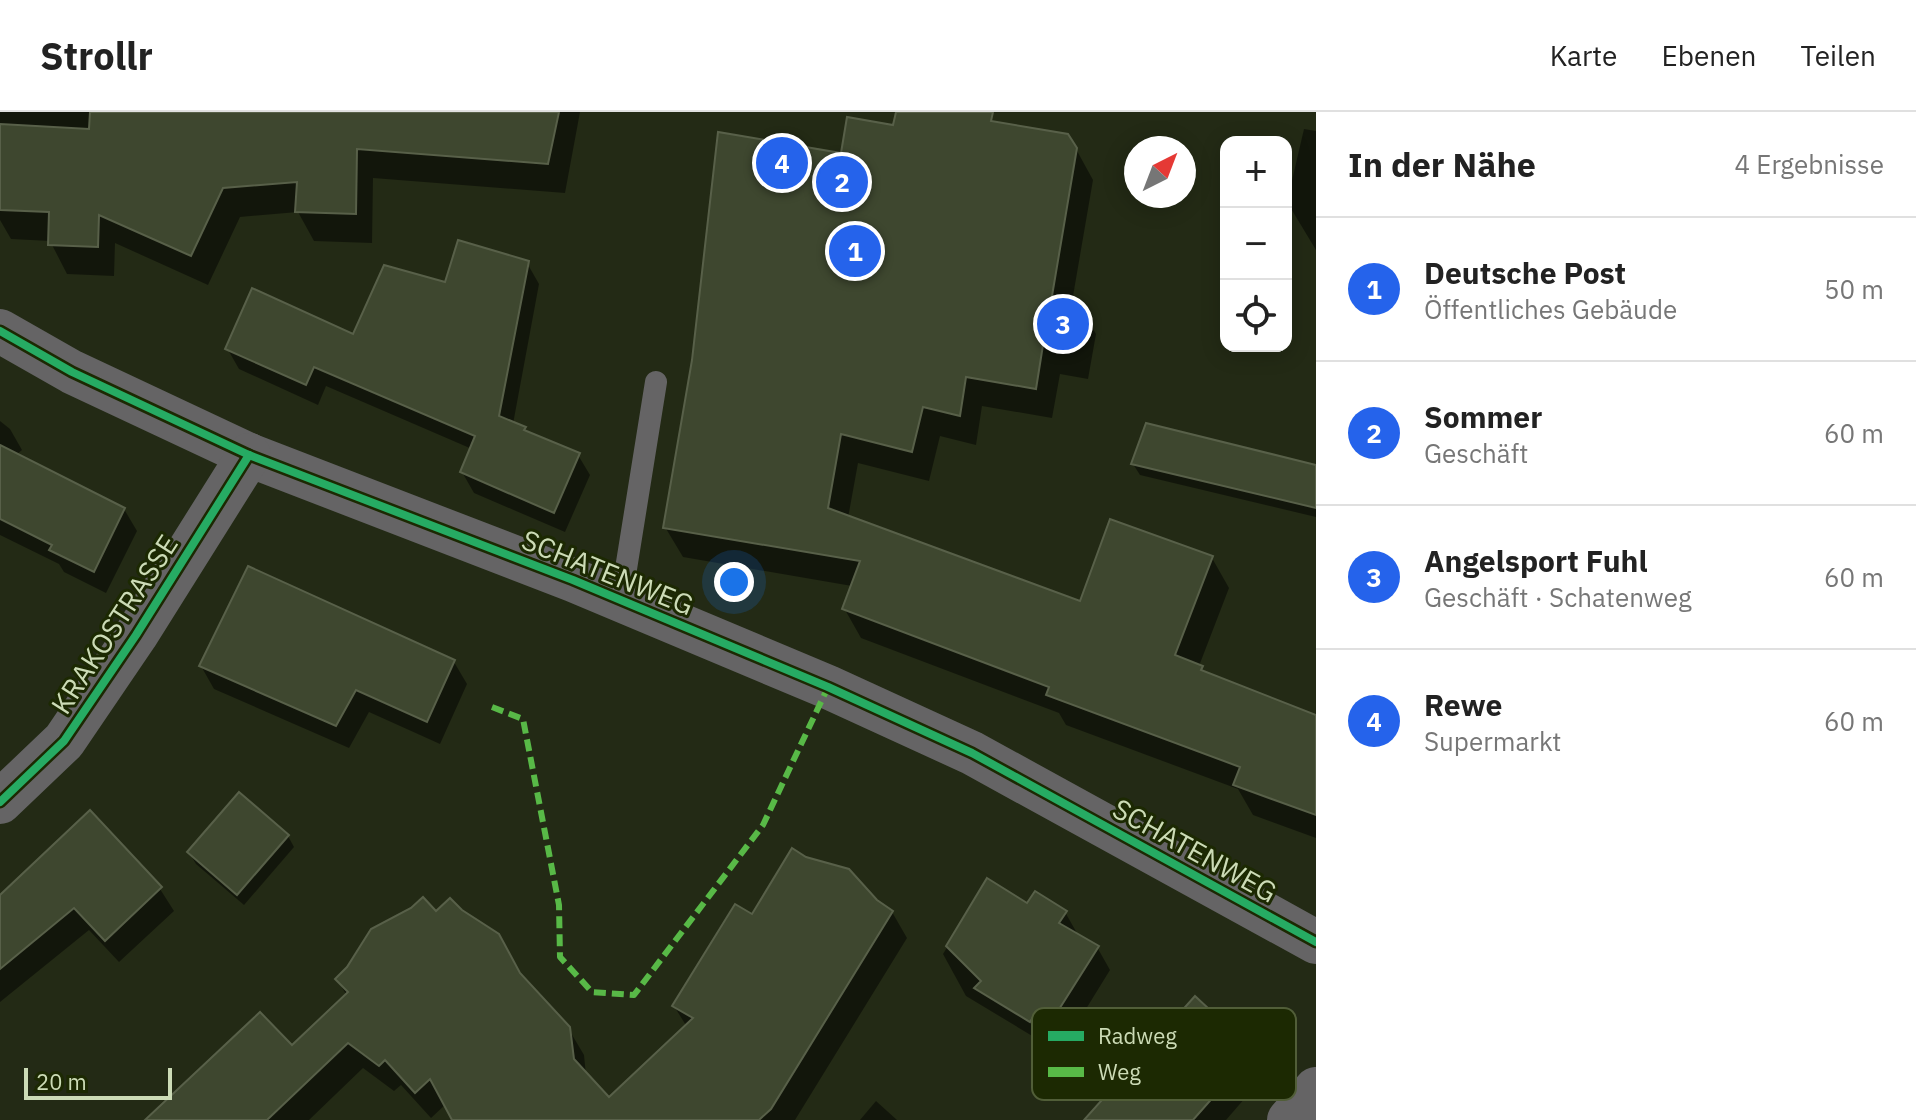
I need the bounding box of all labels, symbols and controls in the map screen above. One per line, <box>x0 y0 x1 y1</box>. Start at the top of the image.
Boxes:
text: Strollr <box>40 31 153 80</box>
text: Karte <box>1550 37 1617 74</box>
text: Ebenen <box>1661 37 1757 74</box>
text: Teilen <box>1801 37 1876 74</box>
pin: 4 <box>756 133 808 193</box>
north arrow <box>1124 136 1196 208</box>
map controls <box>1220 136 1292 352</box>
button: + <box>1220 136 1292 208</box>
text: In der Nähe <box>1348 142 1536 186</box>
text: 4 Ergebnisse <box>1735 147 1884 181</box>
pin: 2 <box>816 152 868 212</box>
button: − <box>1220 208 1292 280</box>
pin: 1 <box>829 221 881 281</box>
text: Deutsche Post <box>1424 253 1626 292</box>
text: 1 <box>1366 272 1382 306</box>
text: 50 m <box>1824 272 1884 306</box>
button: locate <box>1220 280 1292 352</box>
text: Öffentliches Gebäude <box>1424 292 1677 326</box>
pin: 3 <box>1037 294 1089 354</box>
text: Sommer <box>1424 397 1542 436</box>
text: 2 <box>1366 416 1382 450</box>
text: 60 m <box>1824 416 1884 450</box>
text: Geschäft <box>1424 436 1528 470</box>
street label: SCHATENWEG <box>516 521 700 623</box>
street label: KRAKOSTRASSE <box>42 527 186 721</box>
text: Angelsport Fuhl <box>1424 541 1648 580</box>
text: 3 <box>1366 560 1382 594</box>
text: 60 m <box>1824 560 1884 594</box>
your location <box>714 562 754 602</box>
text: Geschäft · Schatenweg <box>1424 580 1692 614</box>
text: Rewe <box>1424 685 1502 724</box>
text: 4 <box>1366 704 1382 738</box>
text: 60 m <box>1824 704 1884 738</box>
text: Supermarkt <box>1424 724 1561 758</box>
street label: SCHATENWEG <box>1106 790 1284 910</box>
legend <box>1032 1008 1296 1100</box>
text: Radweg <box>1098 1021 1177 1050</box>
text: Weg <box>1098 1057 1141 1086</box>
scale bar <box>24 1064 172 1100</box>
text: 20 m <box>36 1067 87 1096</box>

